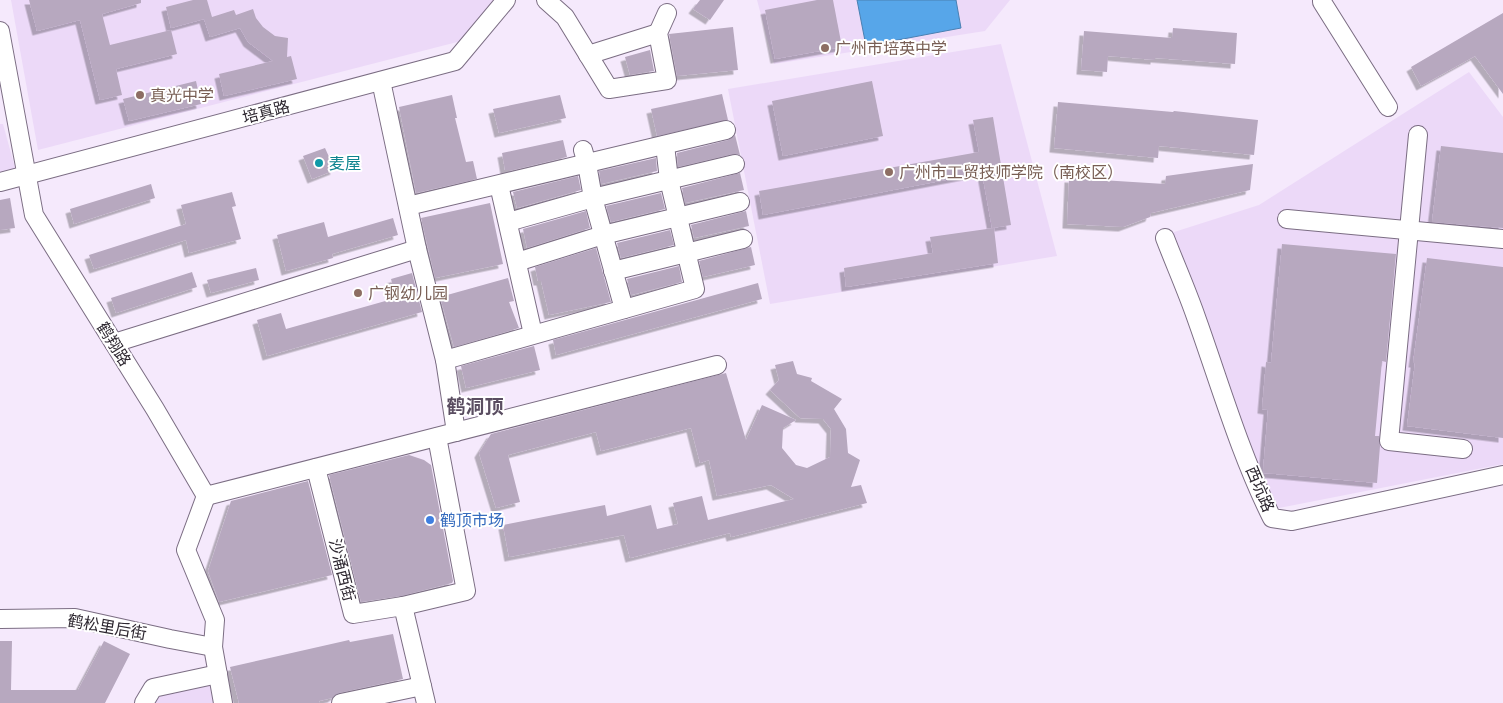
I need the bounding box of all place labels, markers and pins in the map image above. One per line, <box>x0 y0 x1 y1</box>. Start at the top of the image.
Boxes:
place label: 广州市培英中学 <box>835 39 947 58</box>
marker: 广州市培英中学 <box>819 42 831 54</box>
place label: 真光中学 <box>150 86 214 105</box>
marker: 真光中学 <box>134 89 146 101</box>
place label: 麦屋 <box>329 154 361 173</box>
marker: 麦屋 <box>313 157 325 169</box>
place label: 广州市工贸技师学院（南校区） <box>899 163 1123 182</box>
marker: 广州市工贸技师学院（南校区） <box>883 166 895 178</box>
place label: 广钢幼儿园 <box>368 284 448 303</box>
marker: 广钢幼儿园 <box>352 287 364 299</box>
place label: 鹤顶市场 <box>440 511 504 530</box>
marker: 鹤顶市场 <box>424 514 436 526</box>

